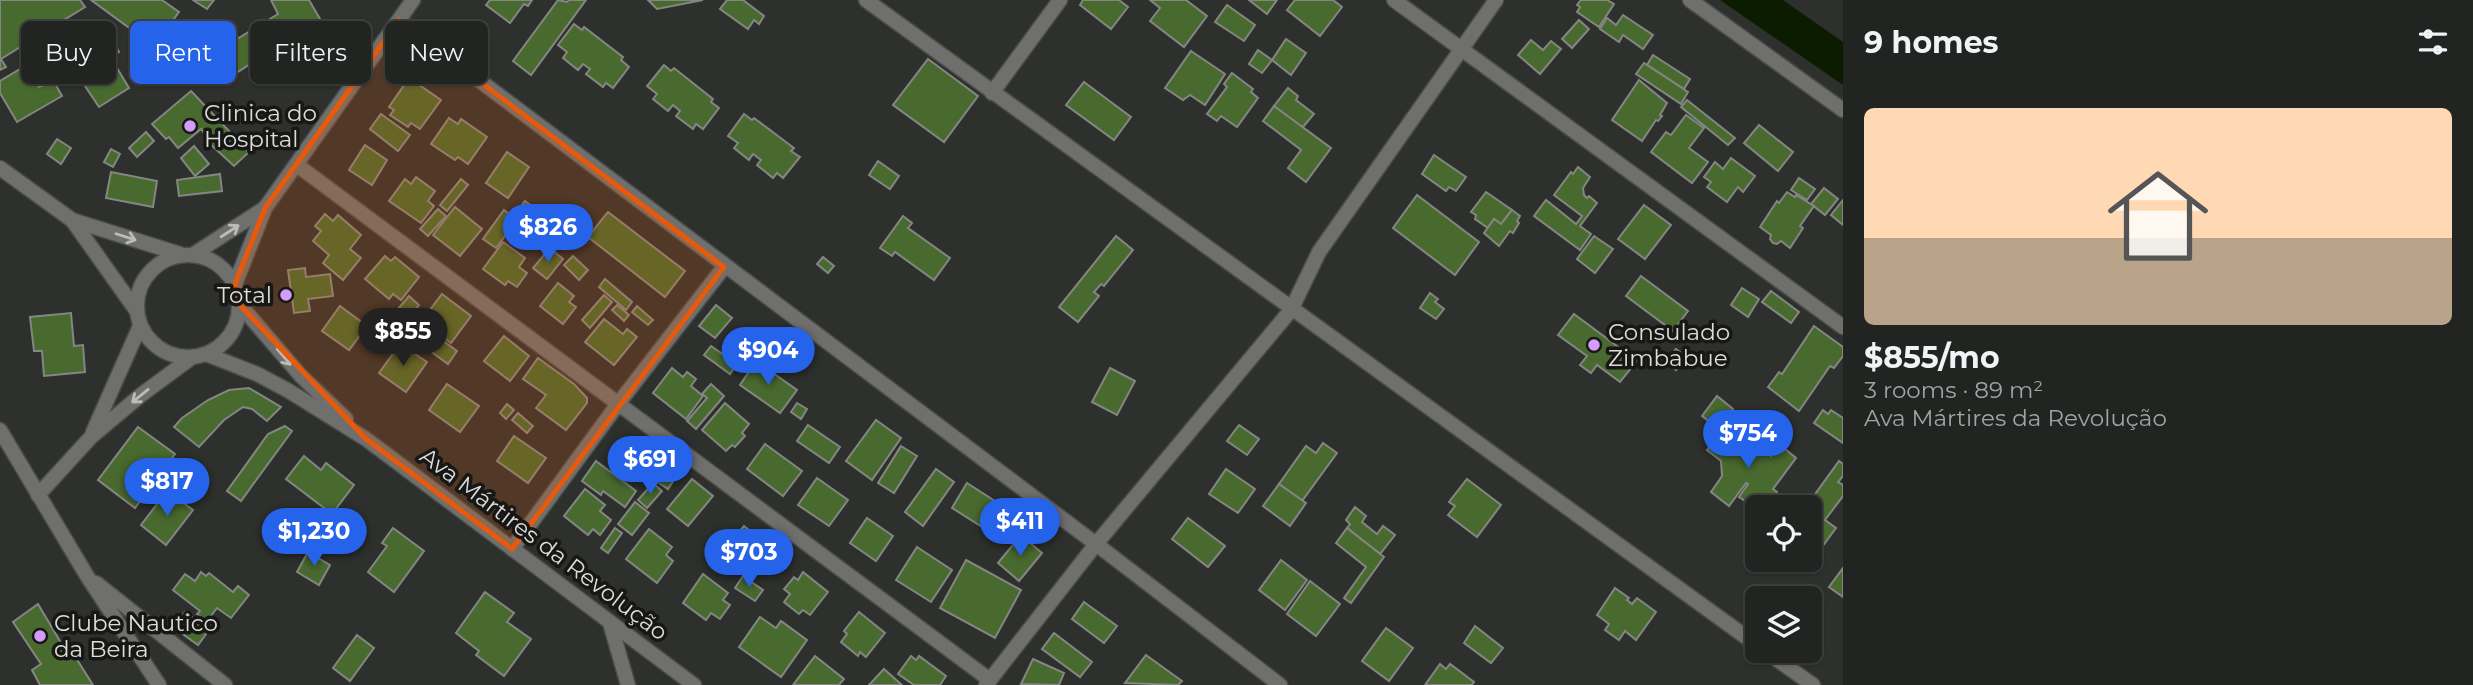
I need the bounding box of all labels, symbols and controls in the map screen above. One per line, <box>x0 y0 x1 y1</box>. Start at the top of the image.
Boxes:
chip: Buy <box>21 21 116 84</box>
chip: Rent <box>130 21 236 84</box>
chip: Filters <box>250 21 371 84</box>
chip: New <box>385 21 488 84</box>
icon: filters <box>2414 23 2452 61</box>
text: 9 homes <box>1864 24 1999 61</box>
place label: Clinica do Hospital <box>204 99 317 153</box>
marker: Clinica do Hospital <box>182 118 198 134</box>
icon: home <box>2095 153 2221 279</box>
pin: $826 <box>507 204 589 264</box>
text: $826 <box>519 213 577 241</box>
one-way arrow <box>219 224 239 238</box>
one-way arrow <box>115 232 137 244</box>
place label: Total <box>217 281 272 309</box>
marker: Total <box>278 287 294 303</box>
pin: $855 <box>362 308 444 368</box>
text: $855 <box>374 317 432 345</box>
place label: Consulado Zimbabue <box>1608 318 1730 372</box>
pin: $904 <box>727 328 809 387</box>
text: $904 <box>738 336 798 364</box>
marker: Consulado Zimbabue <box>1586 337 1602 353</box>
text: $855/mo <box>1864 339 2000 376</box>
one-way arrow <box>276 347 292 365</box>
text: 3 rooms · 89 m² <box>1864 376 2043 404</box>
one-way arrow <box>131 388 149 404</box>
text: Ava Mártires da Revolução <box>1864 404 2167 432</box>
pin: $754 <box>1707 410 1789 470</box>
text: $754 <box>1719 419 1777 447</box>
pin: $691 <box>609 436 691 496</box>
street label: Ava Mártires da Revolução <box>415 442 673 646</box>
text: $691 <box>624 445 676 473</box>
pin: $817 <box>126 458 208 518</box>
text: $817 <box>140 467 194 495</box>
map controls <box>1745 495 1822 663</box>
button: locate <box>1745 495 1822 572</box>
pin: $411 <box>979 498 1061 558</box>
text: $411 <box>996 507 1044 535</box>
pin: $1,230 <box>257 508 371 568</box>
text: $1,230 <box>278 517 350 545</box>
pin: $703 <box>708 530 790 589</box>
text: $703 <box>720 538 778 566</box>
button: layers <box>1745 586 1822 663</box>
place label: Clube Nautico da Beira <box>54 609 218 663</box>
marker: Clube Nautico da Beira <box>32 628 48 644</box>

